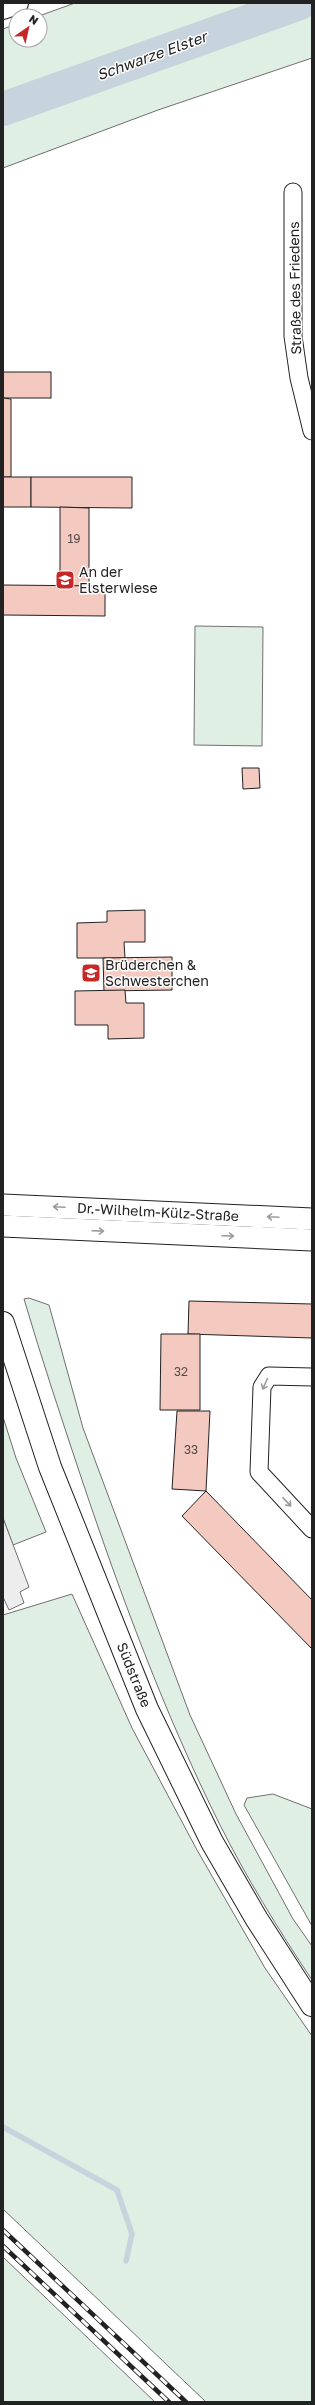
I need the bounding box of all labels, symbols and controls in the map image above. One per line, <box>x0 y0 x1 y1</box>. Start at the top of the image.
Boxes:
north arrow <box>8 8 48 48</box>
text: N <box>27 12 41 27</box>
water label: Schwarze Elster <box>94 26 211 83</box>
street label: Straße des Friedens <box>285 221 304 355</box>
house number: 19 <box>67 531 81 546</box>
place label: An der Elsterwiese <box>79 563 158 596</box>
school or university icon: An der Elsterwiese <box>54 569 76 591</box>
place label: Brüderchen & Schwesterchen <box>105 956 209 989</box>
school or university icon: Brüderchen & Schwesterchen <box>80 962 102 984</box>
street label: Dr.-Wilhelm-Külz-Straße <box>77 1199 239 1224</box>
one-way arrow <box>53 1203 66 1211</box>
one-way arrow <box>267 1213 280 1221</box>
one-way arrow <box>91 1227 104 1235</box>
one-way arrow <box>221 1232 234 1240</box>
house number: 32 <box>174 1364 188 1379</box>
one-way arrow <box>260 1378 268 1390</box>
house number: 33 <box>184 1442 198 1457</box>
one-way arrow <box>282 1497 291 1507</box>
street label: Südstraße <box>114 1640 155 1710</box>

